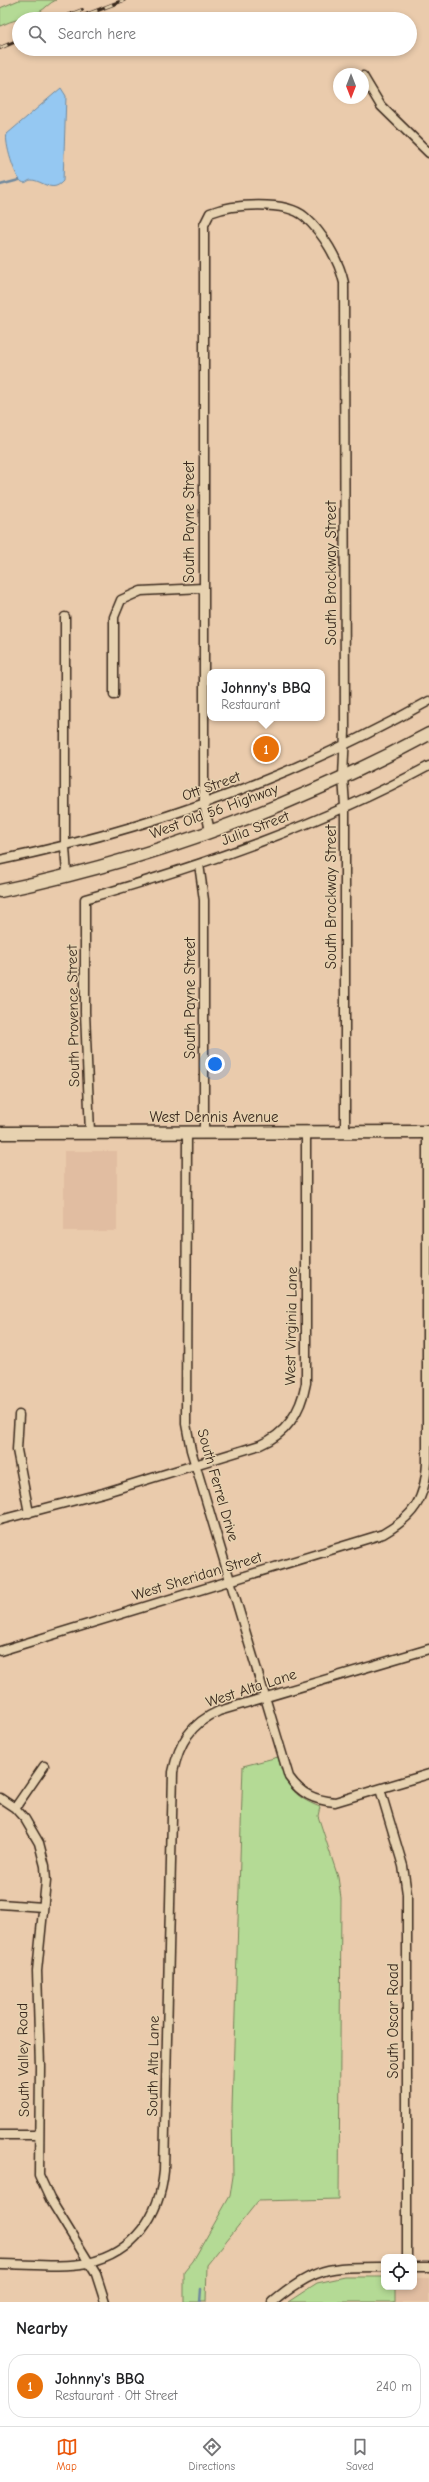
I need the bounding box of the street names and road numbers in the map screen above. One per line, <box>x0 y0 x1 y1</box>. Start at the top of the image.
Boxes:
street label: South Payne Street <box>180 460 198 583</box>
street label: South Brockway Street <box>322 500 340 645</box>
street label: Ott Street <box>179 767 243 805</box>
street label: West Old 56 Highway <box>147 779 281 843</box>
street label: Julia Street <box>218 807 292 849</box>
street label: South Brockway Street <box>322 824 340 969</box>
street label: South Payne Street <box>181 936 199 1059</box>
street label: South Provence Street <box>63 944 83 1087</box>
street label: West Dennis Avenue <box>150 1108 279 1126</box>
street label: West Virginia Lane <box>281 1266 301 1385</box>
street label: South Ferrel Drive <box>193 1427 243 1544</box>
street label: West Sheridan Street <box>130 1547 265 1604</box>
street label: West Alta Lane <box>203 1665 299 1711</box>
street label: South Oscar Road <box>384 1963 402 2079</box>
street label: South Valley Road <box>13 2003 33 2117</box>
street label: South Alta Lane <box>143 2015 163 2116</box>

